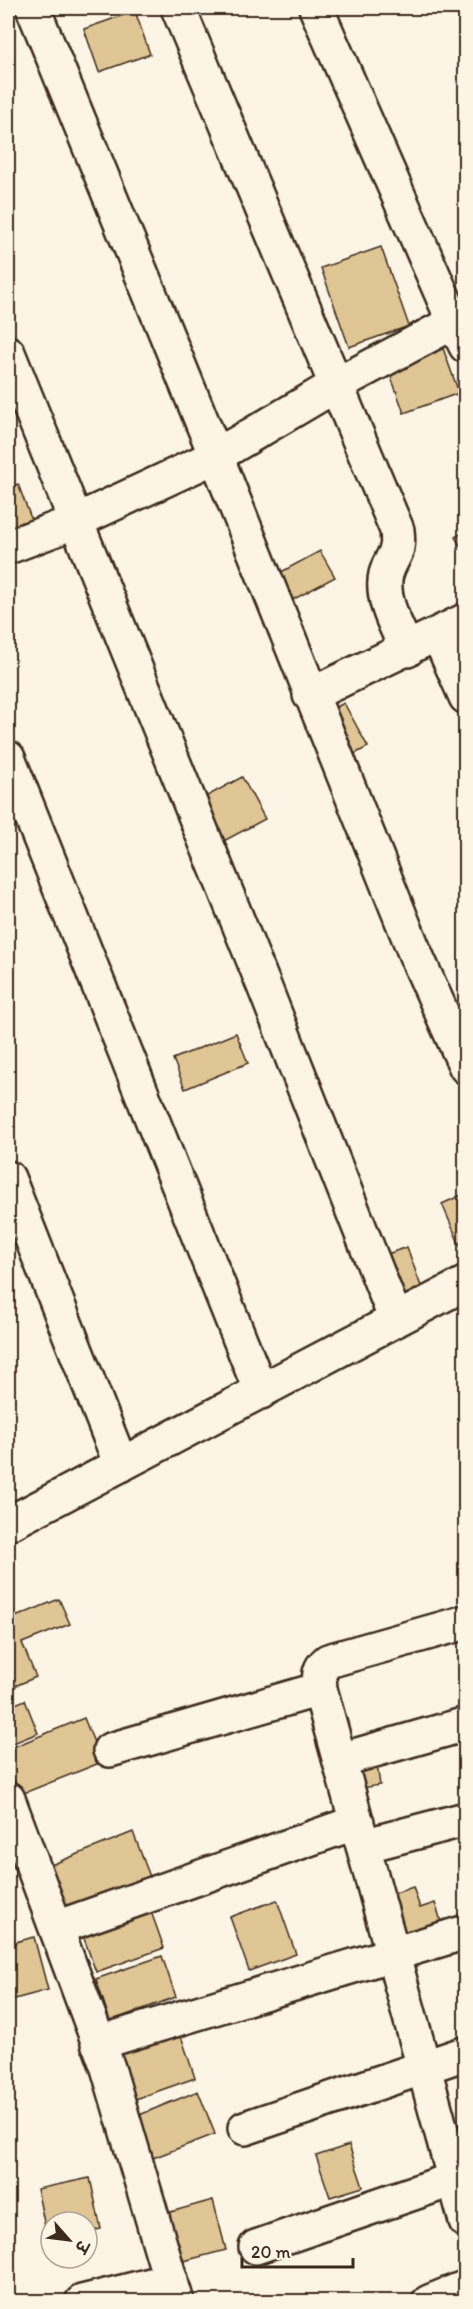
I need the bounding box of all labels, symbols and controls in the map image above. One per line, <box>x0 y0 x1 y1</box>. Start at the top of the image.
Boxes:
north arrow <box>39 2210 99 2270</box>
scale bar <box>242 2231 353 2269</box>
text: उ <box>70 2236 94 2257</box>
text: 20 m <box>251 2241 291 2263</box>

